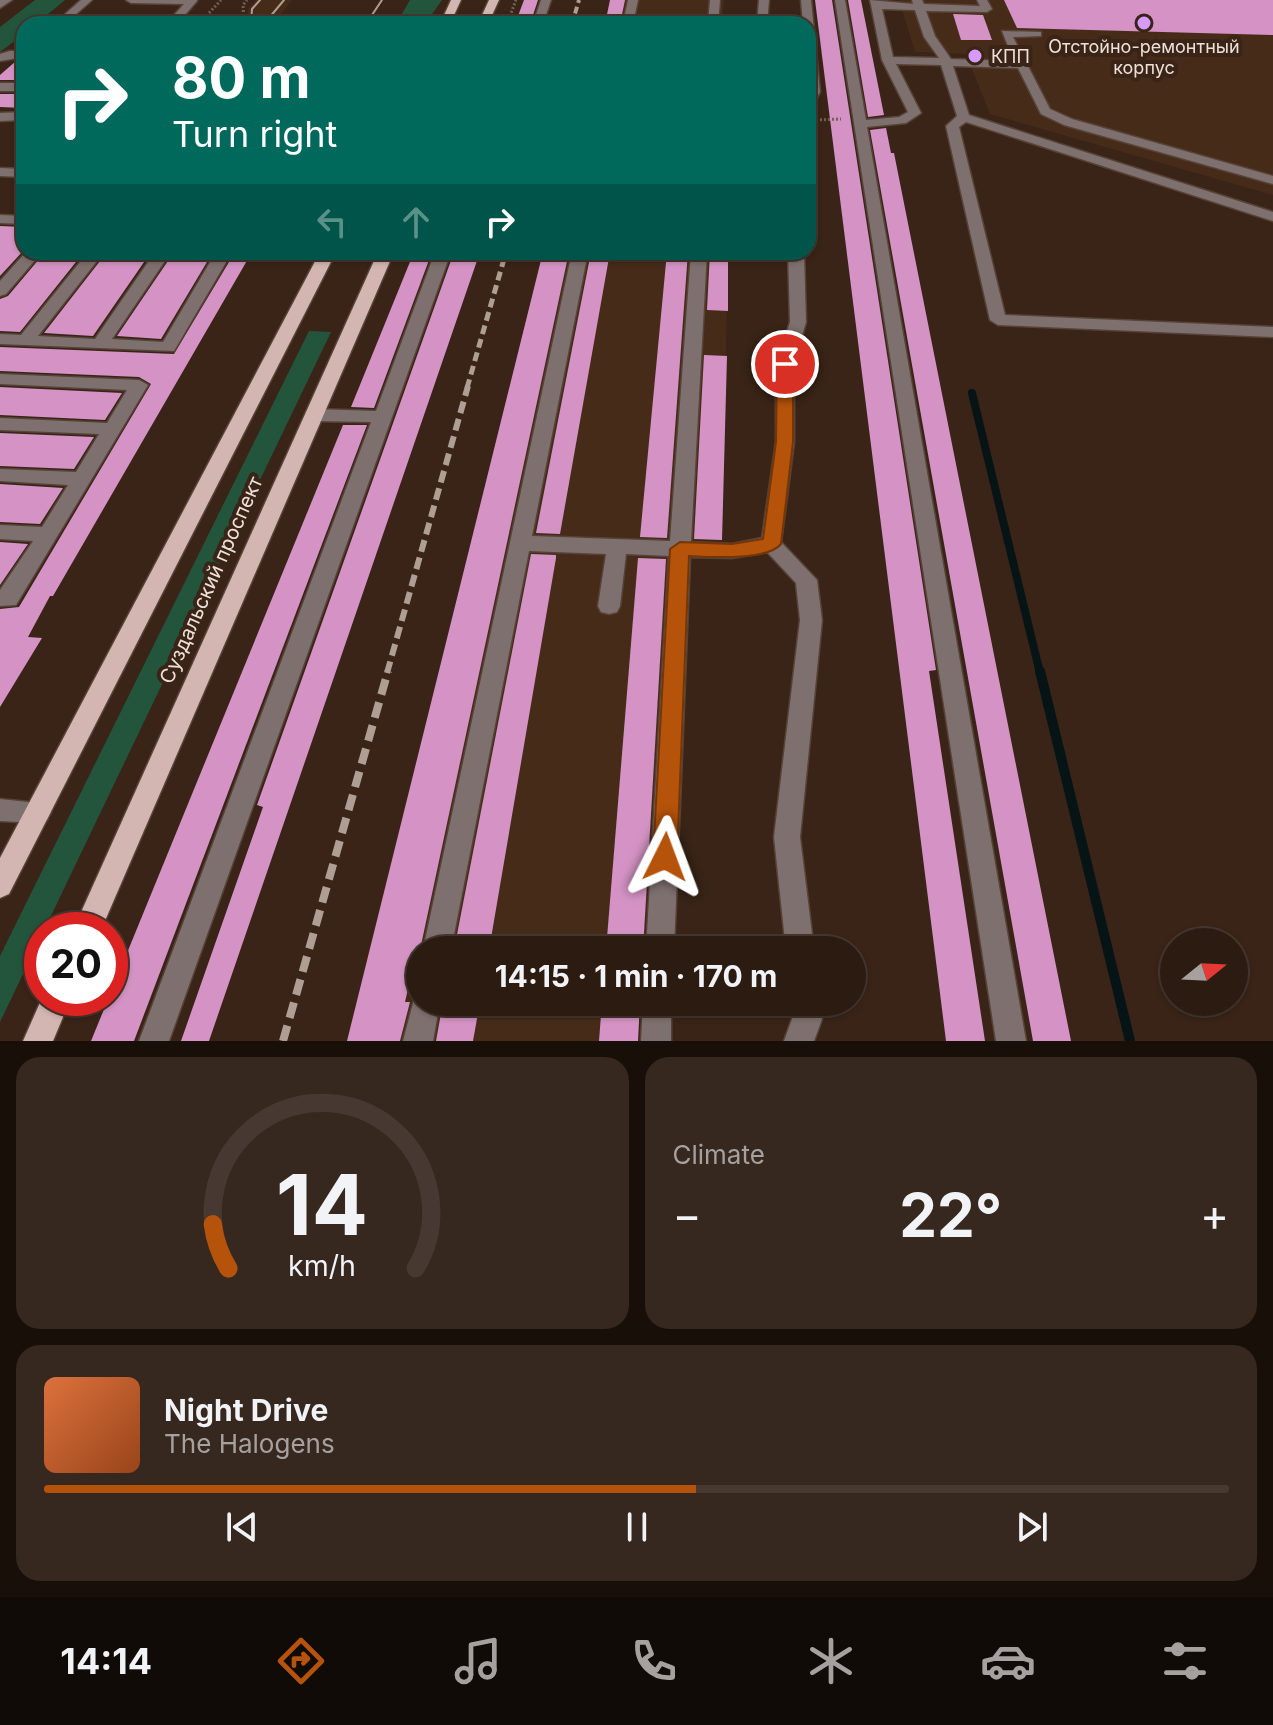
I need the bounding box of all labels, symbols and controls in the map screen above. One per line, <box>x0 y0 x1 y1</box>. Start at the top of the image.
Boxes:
marker: Отстойно-ремонтный корпус <box>1135 14 1153 32</box>
place label: Отстойно-ремонтный корпус <box>1048 36 1240 78</box>
text: 80 m <box>172 44 311 112</box>
place label: КПП <box>991 46 1030 67</box>
marker: КПП <box>966 47 984 65</box>
icon: right <box>40 48 144 152</box>
text: Turn right <box>172 112 337 156</box>
icon: left <box>310 200 354 244</box>
icon: ahead <box>394 200 438 244</box>
icon: right <box>478 200 522 244</box>
pin <box>751 330 819 398</box>
icon: arrive <box>763 342 807 386</box>
street label: Суздальский проспект <box>154 472 268 687</box>
position arrow <box>623 815 707 899</box>
speed limit sign: 20 <box>24 912 128 1016</box>
north arrow <box>1160 928 1248 1016</box>
map controls <box>1160 928 1248 1016</box>
text: 14:15 · 1 min · 170 m <box>495 958 777 994</box>
text: Climate <box>673 1139 765 1170</box>
text: 14 <box>276 1154 368 1255</box>
text: 22° <box>899 1179 1002 1251</box>
text: − <box>673 1188 702 1242</box>
text: + <box>1200 1188 1229 1242</box>
text: km/h <box>288 1248 356 1283</box>
text: Night Drive <box>164 1392 328 1428</box>
text: The Halogens <box>164 1428 335 1459</box>
icon: previous <box>220 1505 264 1549</box>
icon: pause <box>615 1505 659 1549</box>
icon: next <box>1010 1505 1054 1549</box>
icon: directions <box>273 1633 329 1689</box>
icon: music <box>450 1633 506 1689</box>
icon: phone <box>626 1633 682 1689</box>
icon: climate <box>803 1633 859 1689</box>
icon: car <box>980 1633 1036 1689</box>
icon: filters <box>1157 1633 1213 1689</box>
text: 14:14 <box>60 1639 152 1683</box>

